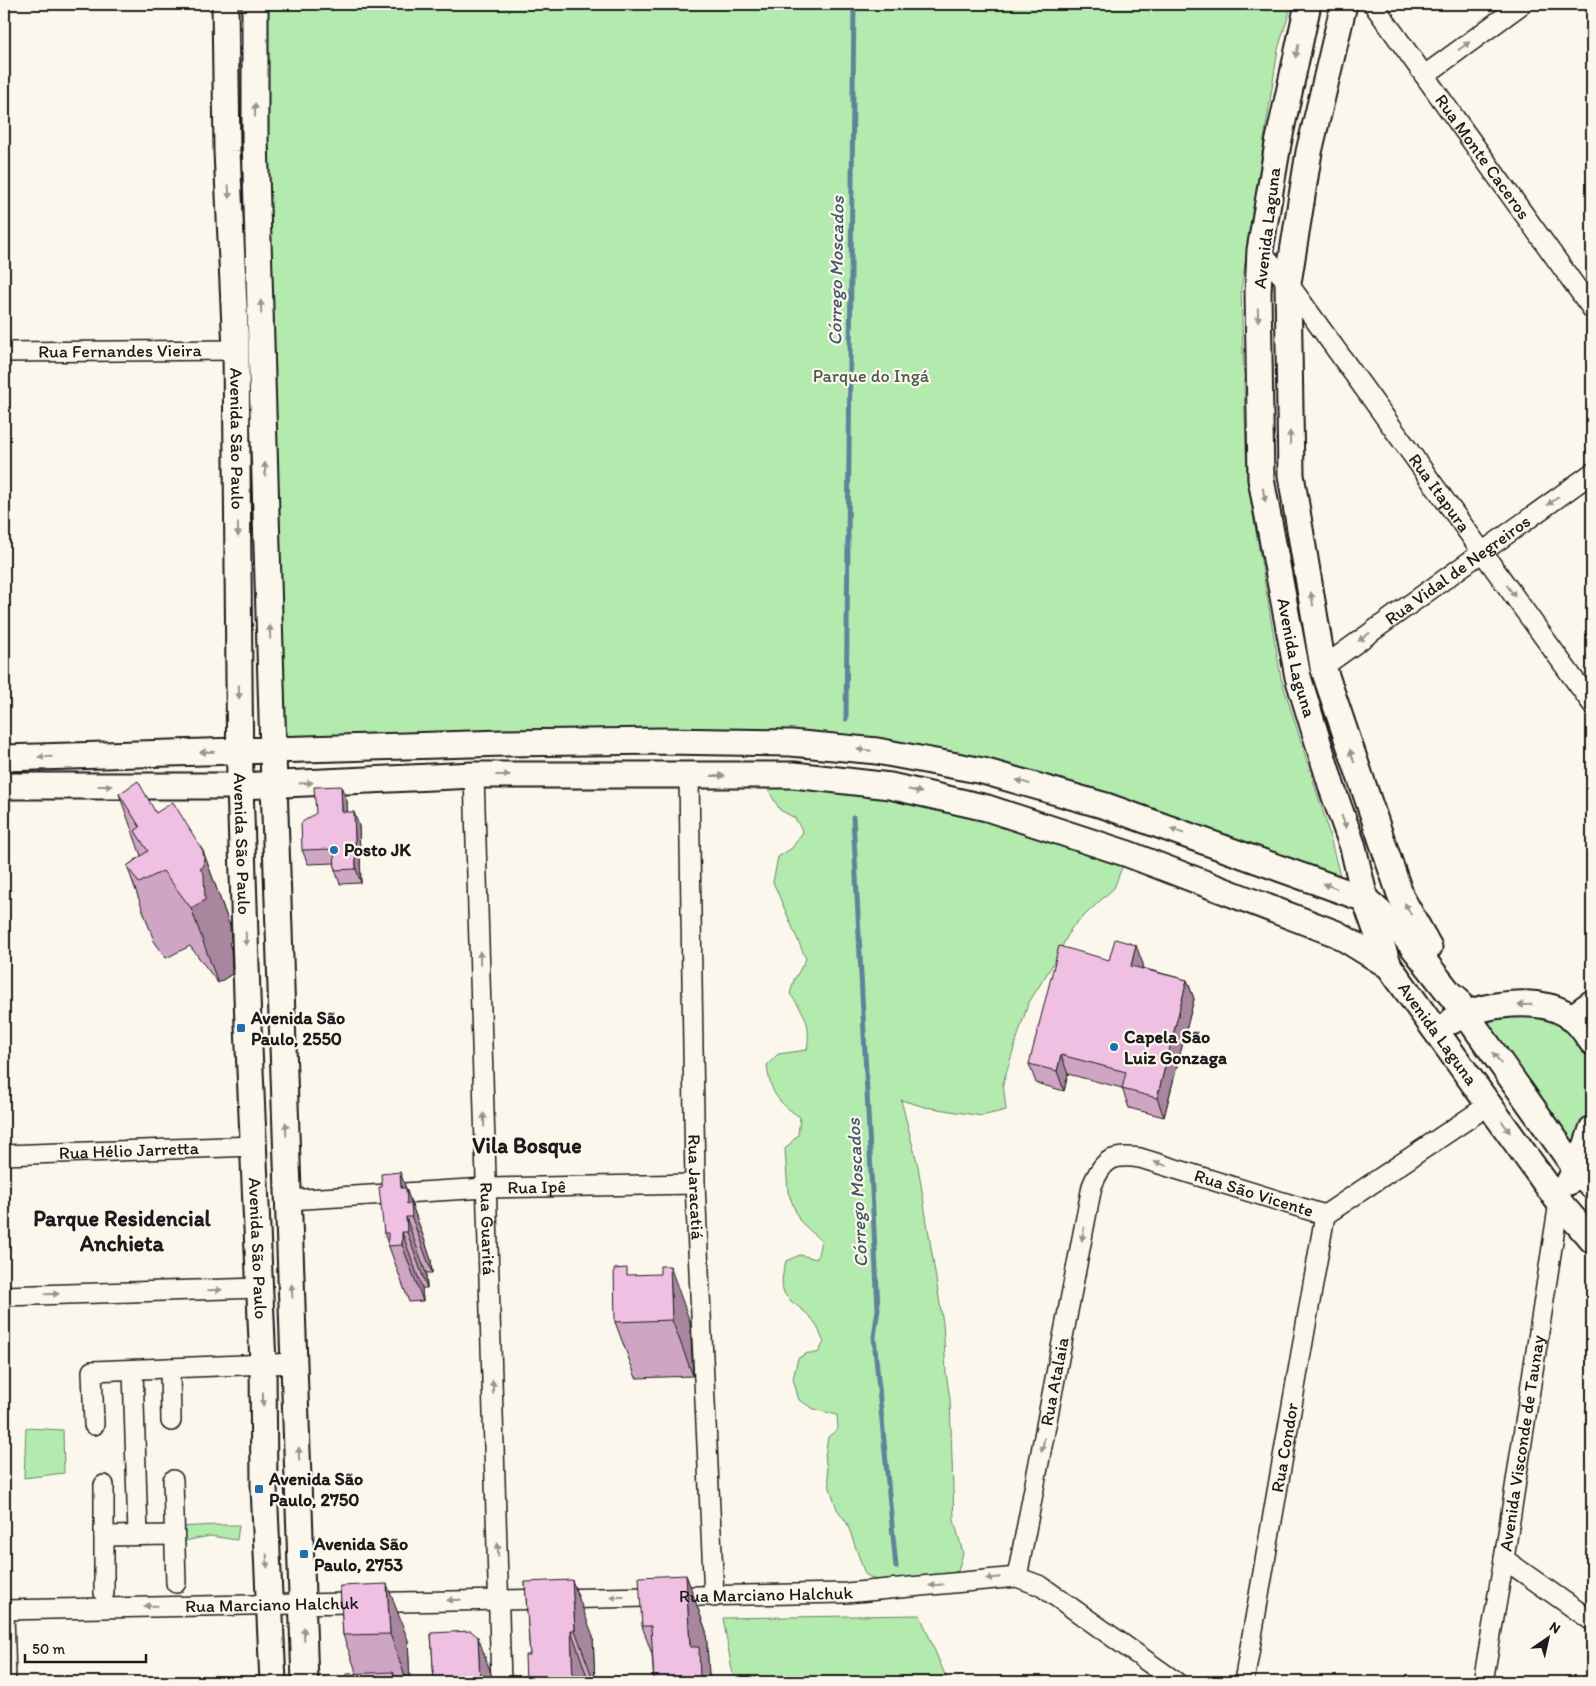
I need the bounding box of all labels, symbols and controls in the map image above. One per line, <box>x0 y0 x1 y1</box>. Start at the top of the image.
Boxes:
one-way arrow <box>1457 41 1471 51</box>
one-way arrow <box>1292 43 1300 59</box>
street label: Rua Monte Caceros <box>1430 90 1535 224</box>
one-way arrow <box>251 101 259 117</box>
street label: Avenida Laguna <box>1249 165 1285 290</box>
one-way arrow <box>225 185 233 201</box>
water label: Córrego Moscados <box>823 195 849 346</box>
one-way arrow <box>257 299 265 315</box>
one-way arrow <box>1254 307 1262 323</box>
street label: Rua Fernandes Vieira <box>38 339 203 363</box>
park label: Parque do Ingá <box>813 365 930 387</box>
street label: Avenida São Paulo <box>225 368 248 510</box>
one-way arrow <box>1286 430 1294 446</box>
street label: Rua Itapura <box>1404 449 1475 536</box>
one-way arrow <box>261 461 269 477</box>
one-way arrow <box>1261 487 1269 503</box>
one-way arrow <box>1546 496 1559 506</box>
street label: Rua Vidal de Negreiros <box>1381 510 1535 630</box>
one-way arrow <box>234 522 242 538</box>
one-way arrow <box>1505 584 1516 597</box>
one-way arrow <box>1307 591 1315 607</box>
street label: Avenida Laguna <box>1272 596 1321 721</box>
one-way arrow <box>266 624 274 640</box>
one-way arrow <box>1358 632 1371 643</box>
one-way arrow <box>235 684 243 700</box>
one-way arrow <box>855 746 871 754</box>
one-way arrow <box>199 748 215 756</box>
one-way arrow <box>1348 748 1356 763</box>
one-way arrow <box>36 753 52 761</box>
one-way arrow <box>496 771 512 779</box>
one-way arrow <box>711 772 727 780</box>
street label: Avenida São Paulo <box>229 773 255 915</box>
one-way arrow <box>1015 777 1030 785</box>
one-way arrow <box>298 779 314 787</box>
one-way arrow <box>97 782 113 790</box>
one-way arrow <box>907 787 922 795</box>
one-way arrow <box>1340 815 1348 830</box>
one-way arrow <box>1170 827 1185 834</box>
place label: Posto JK <box>344 839 411 861</box>
marker: Posto JK <box>328 844 340 856</box>
one-way arrow <box>1322 882 1337 890</box>
one-way arrow <box>1403 902 1412 915</box>
one-way arrow <box>242 932 250 948</box>
one-way arrow <box>475 949 483 965</box>
street label: Avenida Laguna <box>1393 978 1483 1090</box>
one-way arrow <box>1517 1001 1533 1009</box>
place label: Avenida São Paulo, 2550 <box>250 1007 345 1050</box>
marker: Avenida São Paulo, 2550 <box>235 1022 247 1034</box>
place label: Capela São Luiz Gonzaga <box>1124 1026 1227 1069</box>
marker: Capela São Luiz Gonzaga <box>1108 1041 1120 1053</box>
one-way arrow <box>1492 1051 1502 1065</box>
one-way arrow <box>480 1112 488 1128</box>
water label: Córrego Moscados <box>842 1116 872 1268</box>
one-way arrow <box>1501 1120 1511 1134</box>
one-way arrow <box>282 1121 290 1137</box>
district label: Vila Bosque <box>472 1132 582 1159</box>
street label: Rua Jaracatiá <box>683 1134 709 1241</box>
street label: Rua Hélio Jarretta <box>58 1137 200 1164</box>
one-way arrow <box>1154 1160 1169 1168</box>
street label: Rua São Vicente <box>1192 1164 1316 1222</box>
street label: Rua Ipê <box>507 1175 566 1199</box>
street label: Avenida São Paulo <box>244 1177 272 1320</box>
street label: Rua Guaritá <box>475 1182 500 1276</box>
district label: Parque Residencial Anchieta <box>33 1205 212 1257</box>
one-way arrow <box>1079 1226 1087 1242</box>
one-way arrow <box>288 1283 296 1299</box>
one-way arrow <box>207 1285 223 1293</box>
one-way arrow <box>45 1290 61 1298</box>
street label: Avenida Visconde de Taunay <box>1494 1333 1549 1553</box>
street label: Rua Atalaia <box>1035 1335 1074 1428</box>
one-way arrow <box>488 1379 496 1395</box>
one-way arrow <box>259 1391 267 1407</box>
street label: Rua Condor <box>1266 1400 1303 1494</box>
one-way arrow <box>1038 1438 1046 1454</box>
one-way arrow <box>294 1445 302 1461</box>
place label: Avenida São Paulo, 2750 <box>268 1468 363 1511</box>
marker: Avenida São Paulo, 2750 <box>253 1483 265 1495</box>
place label: Avenida São Paulo, 2753 <box>313 1533 408 1576</box>
one-way arrow <box>494 1542 502 1558</box>
marker: Avenida São Paulo, 2753 <box>298 1548 310 1560</box>
one-way arrow <box>264 1554 272 1570</box>
one-way arrow <box>985 1574 1001 1582</box>
street label: Rua Marciano Halchuk <box>679 1581 854 1607</box>
one-way arrow <box>928 1581 944 1589</box>
street label: Rua Marciano Halchuk <box>185 1592 360 1617</box>
one-way arrow <box>608 1593 624 1601</box>
one-way arrow <box>446 1596 462 1604</box>
one-way arrow <box>143 1603 159 1611</box>
north arrow <box>1524 1614 1574 1664</box>
text: N <box>1546 1618 1564 1637</box>
one-way arrow <box>300 1625 308 1641</box>
scale bar <box>25 1631 146 1663</box>
text: 50 m <box>32 1640 65 1658</box>

